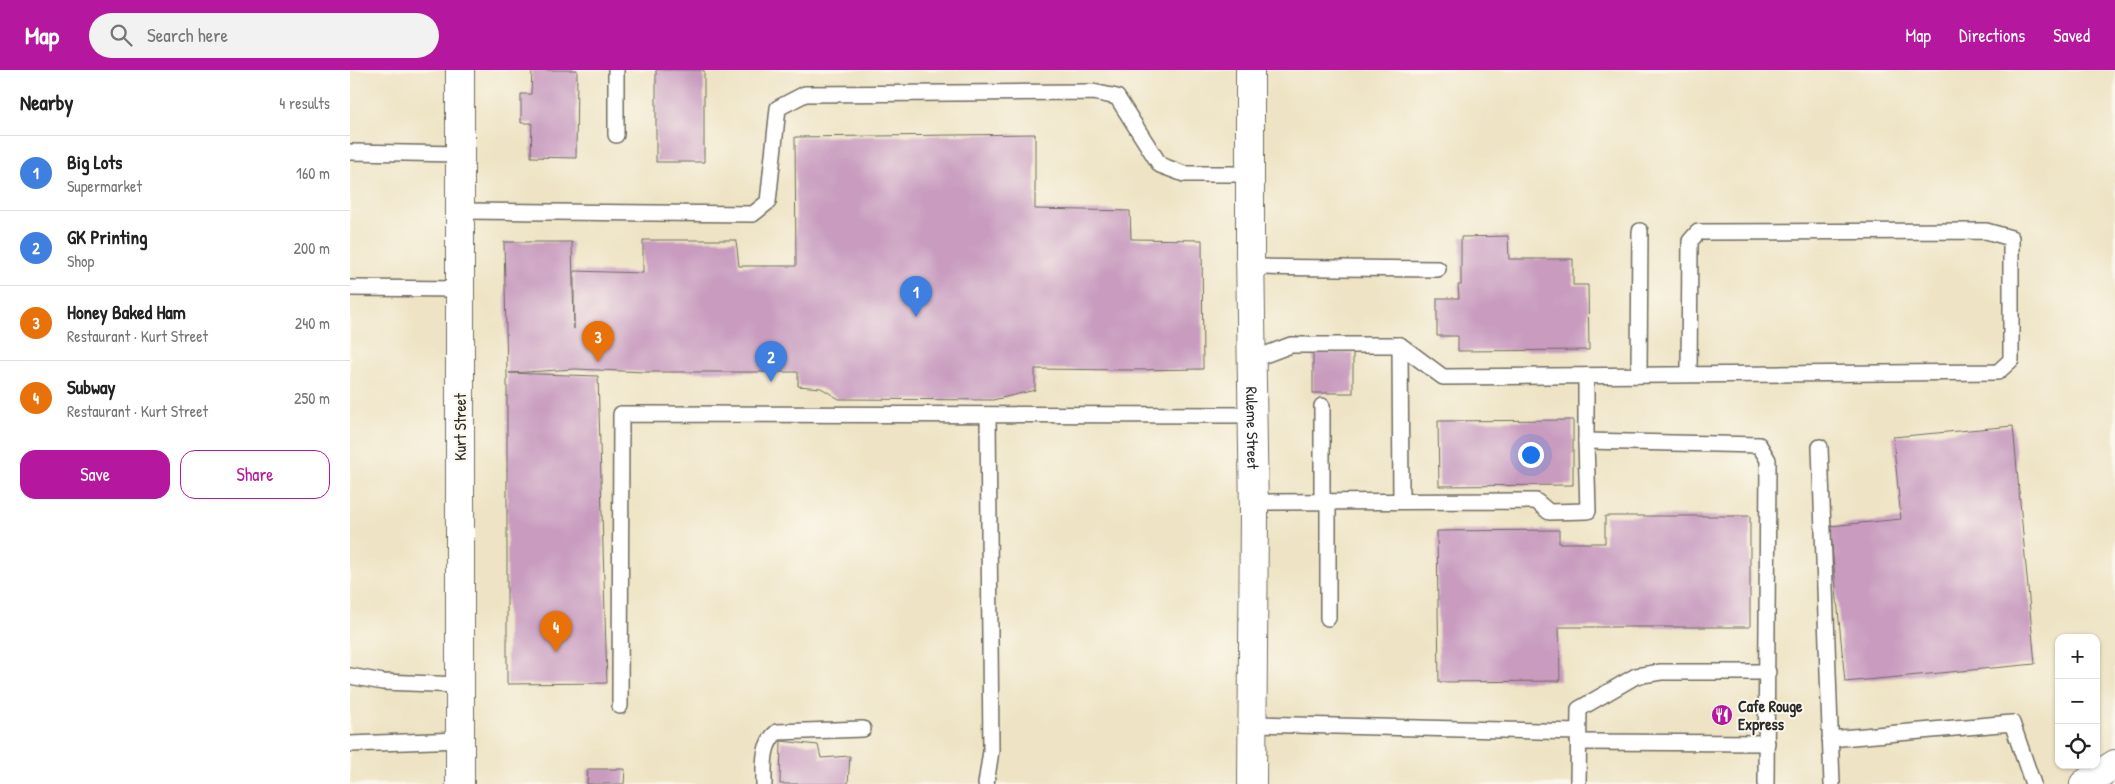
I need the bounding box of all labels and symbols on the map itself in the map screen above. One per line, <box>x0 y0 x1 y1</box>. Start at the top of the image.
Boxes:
pin: 1 <box>900 276 932 317</box>
pin: 3 <box>582 321 614 362</box>
pin: 2 <box>755 341 787 382</box>
street label: Ruleme Street <box>1241 387 1264 470</box>
street label: Kurt Street <box>449 393 471 461</box>
your location <box>1518 442 1544 468</box>
pin: 4 <box>540 611 572 652</box>
place label: Cafe Rouge Express <box>1738 695 1803 736</box>
restaurant icon: Cafe Rouge Express <box>1710 703 1734 727</box>

